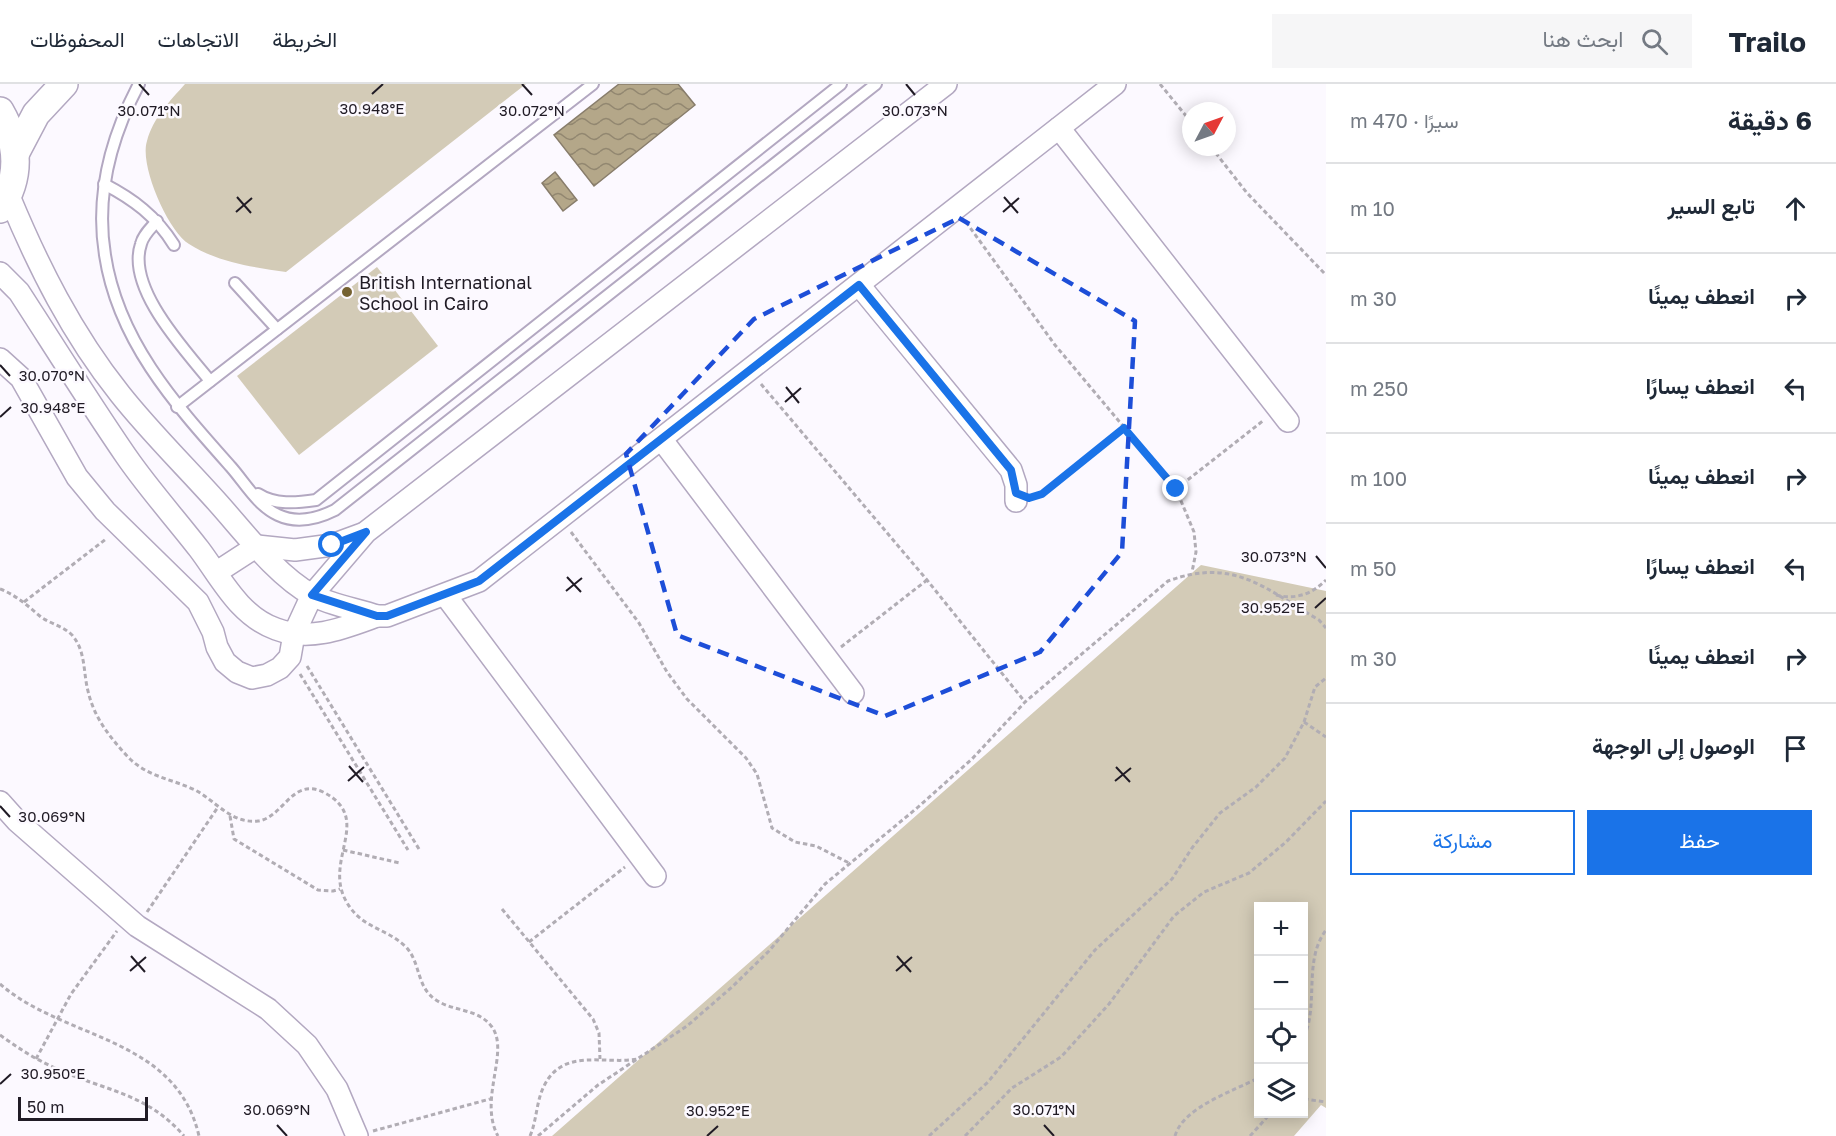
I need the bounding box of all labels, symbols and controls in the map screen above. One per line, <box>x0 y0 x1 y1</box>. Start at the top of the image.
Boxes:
search box <box>1272 14 1692 68</box>
text: ابحث هنا <box>1542 25 1623 52</box>
icon: search <box>1638 25 1671 58</box>
text: Trailo <box>1728 25 1806 58</box>
text: المحفوظات <box>30 26 125 52</box>
text: الاتجاهات <box>158 26 239 52</box>
text: الخريطة <box>272 26 337 52</box>
text: 30.948°E <box>340 99 404 117</box>
text: 30.071°N <box>117 101 181 119</box>
text: 30.072°N <box>499 101 565 119</box>
text: 30.073°N <box>882 101 948 119</box>
north arrow <box>1182 102 1236 156</box>
text: 6 دقيقة <box>1728 105 1812 136</box>
text: سيرًا · 470 m <box>1350 108 1459 132</box>
text: تابع السير <box>1667 192 1755 219</box>
icon: ahead <box>1779 192 1812 225</box>
text: 10 m <box>1350 196 1395 220</box>
place label: British International School in Cairo <box>359 271 532 314</box>
text: انعطف يمينًا <box>1648 282 1755 309</box>
icon: right <box>1779 282 1812 315</box>
marker: British International School in Cairo <box>340 285 354 299</box>
text: 30 m <box>1350 286 1397 310</box>
text: 30.070°N <box>19 366 85 384</box>
text: انعطف يسارًا <box>1645 372 1755 399</box>
icon: left <box>1779 372 1812 405</box>
text: 250 m <box>1350 376 1408 400</box>
text: 30.948°E <box>21 398 85 416</box>
text: انعطف يمينًا <box>1648 462 1755 489</box>
icon: right <box>1779 462 1812 495</box>
text: 100 m <box>1350 466 1407 490</box>
route end <box>1162 475 1188 501</box>
route start <box>318 531 344 557</box>
text: 30.073°N <box>1241 547 1307 565</box>
text: انعطف يسارًا <box>1645 552 1755 579</box>
icon: left <box>1779 552 1812 585</box>
text: 50 m <box>1350 556 1397 580</box>
text: 30.952°E <box>1241 598 1305 616</box>
text: انعطف يمينًا <box>1648 642 1755 669</box>
icon: right <box>1779 642 1812 675</box>
text: 30 m <box>1350 646 1397 670</box>
text: الوصول إلى الوجهة <box>1592 732 1755 759</box>
icon: arrive <box>1779 732 1812 765</box>
text: 30.069°N <box>18 807 86 825</box>
button: مشاركة <box>1350 810 1575 875</box>
button: حفظ <box>1587 810 1812 875</box>
map controls <box>1254 902 1308 1118</box>
button: + <box>1254 902 1308 956</box>
button: − <box>1254 956 1308 1010</box>
button: locate <box>1254 1010 1308 1064</box>
text: 30.950°E <box>21 1064 85 1082</box>
button: layers <box>1254 1064 1308 1118</box>
scale bar <box>18 1094 148 1122</box>
text: 50 m <box>27 1097 64 1117</box>
text: 30.069°N <box>243 1100 311 1118</box>
text: 30.071°N <box>1012 1100 1076 1118</box>
text: 30.952°E <box>686 1101 750 1119</box>

